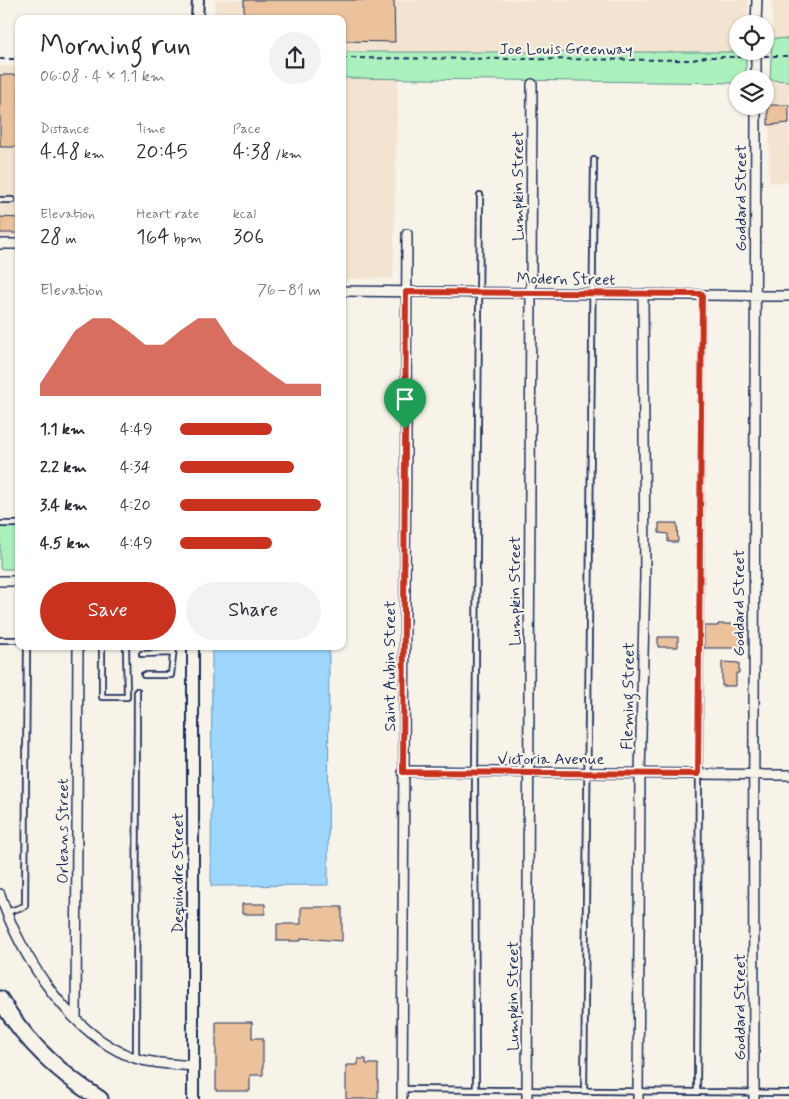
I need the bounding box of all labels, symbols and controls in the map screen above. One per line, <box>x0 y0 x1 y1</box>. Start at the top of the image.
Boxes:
map controls <box>729 15 774 115</box>
button: locate <box>729 15 774 60</box>
text: Morning run <box>40 28 191 65</box>
button: share <box>269 32 321 84</box>
street label: Joe Louis Greenway <box>499 39 633 60</box>
text: 06:08 · 4 × 1.1 km <box>40 66 165 87</box>
button: layers <box>729 70 774 115</box>
text: Distance <box>40 120 89 138</box>
text: Time <box>136 120 166 138</box>
text: Pace <box>233 120 261 138</box>
street label: Lumpkin Street <box>508 131 529 241</box>
text: 4.48 <box>40 138 80 166</box>
text: 20:45 <box>136 138 188 166</box>
text: 4:38 <box>233 138 272 166</box>
street label: Goddard Street <box>731 144 752 252</box>
text: km <box>80 145 105 163</box>
text: /km <box>272 145 302 163</box>
text: Elevation <box>40 205 95 223</box>
text: Heart rate <box>136 205 199 223</box>
text: kcal <box>233 205 256 223</box>
text: 28 <box>40 223 62 251</box>
text: 164 <box>136 223 170 251</box>
text: 306 <box>233 223 264 251</box>
text: m <box>62 230 77 248</box>
text: bpm <box>170 230 202 248</box>
street label: Modern Street <box>516 268 616 291</box>
text: Elevation <box>40 280 103 301</box>
text: 76–81 m <box>257 280 321 301</box>
pin <box>384 378 426 429</box>
icon: arrive <box>391 385 419 413</box>
text: 1.1 km <box>40 419 85 440</box>
text: 4:49 <box>120 419 152 440</box>
text: 2.2 km <box>40 457 87 478</box>
text: 4:34 <box>120 457 151 478</box>
text: 3.4 km <box>40 495 88 516</box>
text: 4:20 <box>120 495 151 516</box>
text: 4.5 km <box>40 533 90 554</box>
text: 4:49 <box>120 533 152 554</box>
street label: Lumpkin Street <box>505 536 526 646</box>
street label: Goddard Street <box>729 549 750 657</box>
button: Save <box>40 582 176 640</box>
button: Share <box>186 582 321 640</box>
street label: Saint Aubin Street <box>380 600 401 732</box>
street label: Fleming Street <box>617 641 641 750</box>
street label: Victoria Avenue <box>498 749 605 770</box>
street label: Orleans Street <box>53 778 74 884</box>
street label: Dequindre Street <box>168 812 189 933</box>
street label: Lumpkin Street <box>503 941 524 1051</box>
street label: Goddard Street <box>730 953 751 1061</box>

